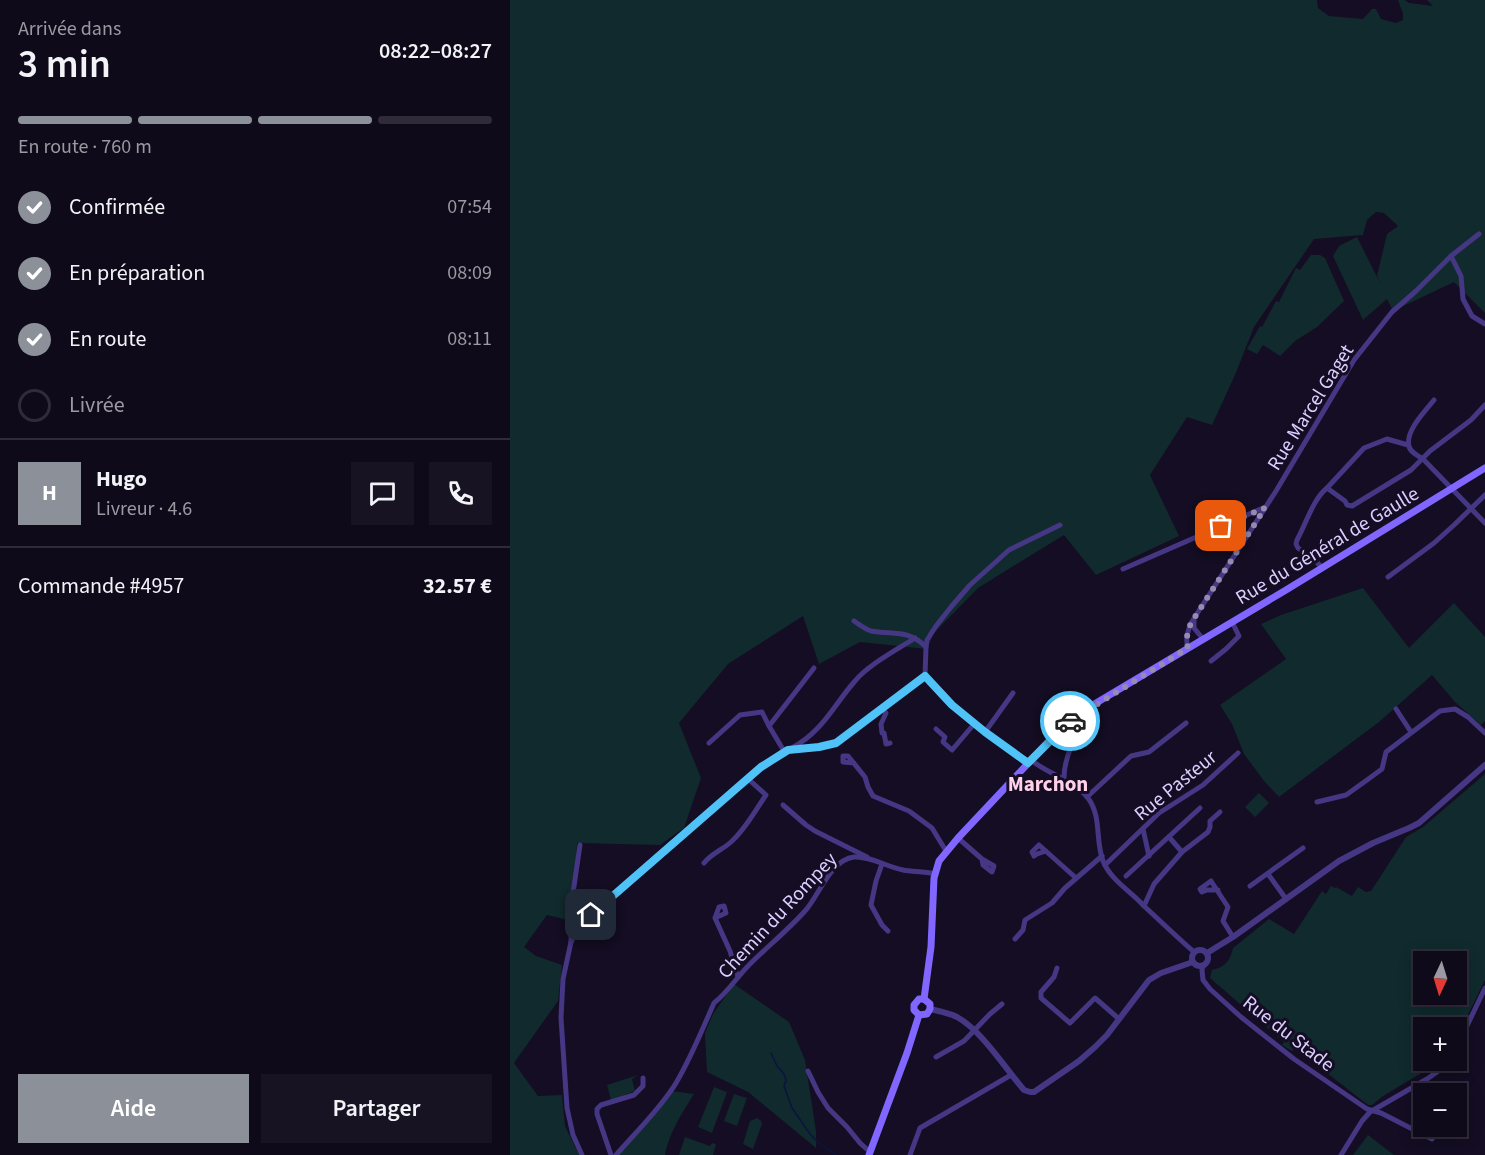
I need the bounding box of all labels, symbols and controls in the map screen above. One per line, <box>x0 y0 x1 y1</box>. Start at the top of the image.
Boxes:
text: Arrivée dans <box>18 15 121 43</box>
text: 08:22–08:27 <box>379 35 492 67</box>
text: 3 min <box>18 37 111 93</box>
text: En route · 760 m <box>18 133 152 161</box>
icon: check <box>18 191 51 224</box>
text: Confirmée <box>69 191 165 223</box>
text: 07:54 <box>447 193 492 221</box>
icon: check <box>18 257 51 290</box>
text: En préparation <box>69 257 205 289</box>
text: 08:09 <box>447 259 492 287</box>
icon: check <box>18 323 51 356</box>
text: En route <box>69 323 146 355</box>
text: 08:11 <box>447 325 492 353</box>
street label: Rue Marcel Gaget <box>1261 339 1361 476</box>
text: Livrée <box>69 389 125 421</box>
button: chat <box>351 462 414 525</box>
button: phone <box>429 462 492 525</box>
text: Hugo <box>96 463 147 495</box>
text: H <box>42 477 57 509</box>
street label: Rue du Général de Gaulle <box>1231 480 1425 612</box>
text: Livreur · 4.6 <box>96 495 192 523</box>
pin <box>1195 500 1246 551</box>
icon: bag <box>1204 509 1237 542</box>
text: Commande #4957 <box>18 570 184 602</box>
text: 32.57 € <box>423 570 492 602</box>
courier <box>1040 691 1100 751</box>
icon: car <box>1054 705 1087 738</box>
street label: Rue Pasteur <box>1128 744 1223 828</box>
district label: Marchon <box>1008 769 1088 799</box>
street label: Chemin du Rompey <box>712 846 844 985</box>
pin <box>565 889 616 940</box>
icon: home <box>574 898 607 931</box>
north arrow <box>1413 951 1467 1005</box>
map controls <box>1413 951 1467 1137</box>
street label: Rue du Stade <box>1236 989 1340 1079</box>
button: + <box>1413 1017 1467 1071</box>
button: Aide <box>18 1074 249 1143</box>
button: Partager <box>261 1074 492 1143</box>
button: − <box>1413 1083 1467 1137</box>

